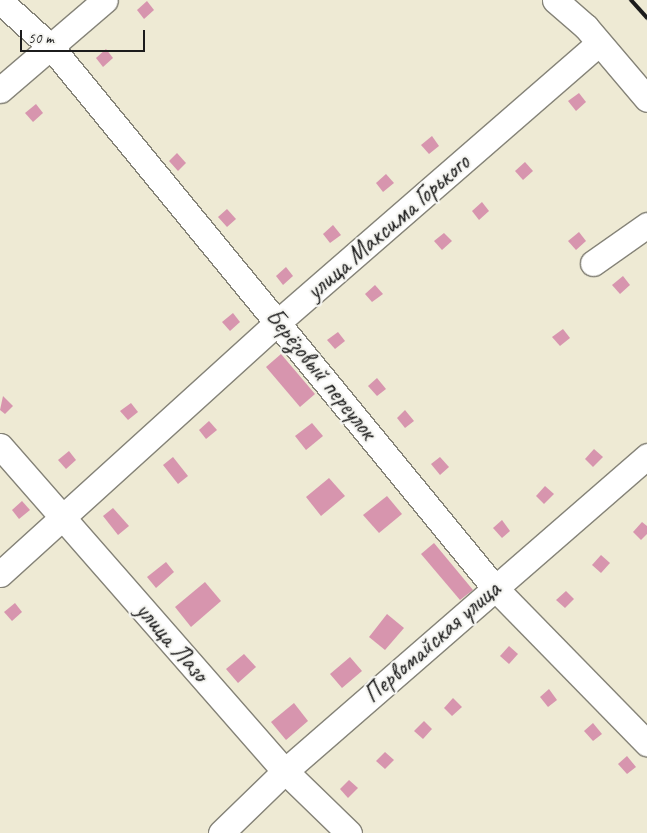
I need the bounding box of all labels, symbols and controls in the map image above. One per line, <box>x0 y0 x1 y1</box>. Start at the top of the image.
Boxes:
scale bar <box>22 20 148 52</box>
text: 50 m <box>28 29 54 48</box>
street label: улица Максима Горького <box>301 148 475 306</box>
street label: Берёзовый переулок <box>259 302 383 446</box>
street label: Первомайская улица <box>357 574 507 710</box>
street label: улица Лазо <box>129 596 215 688</box>

